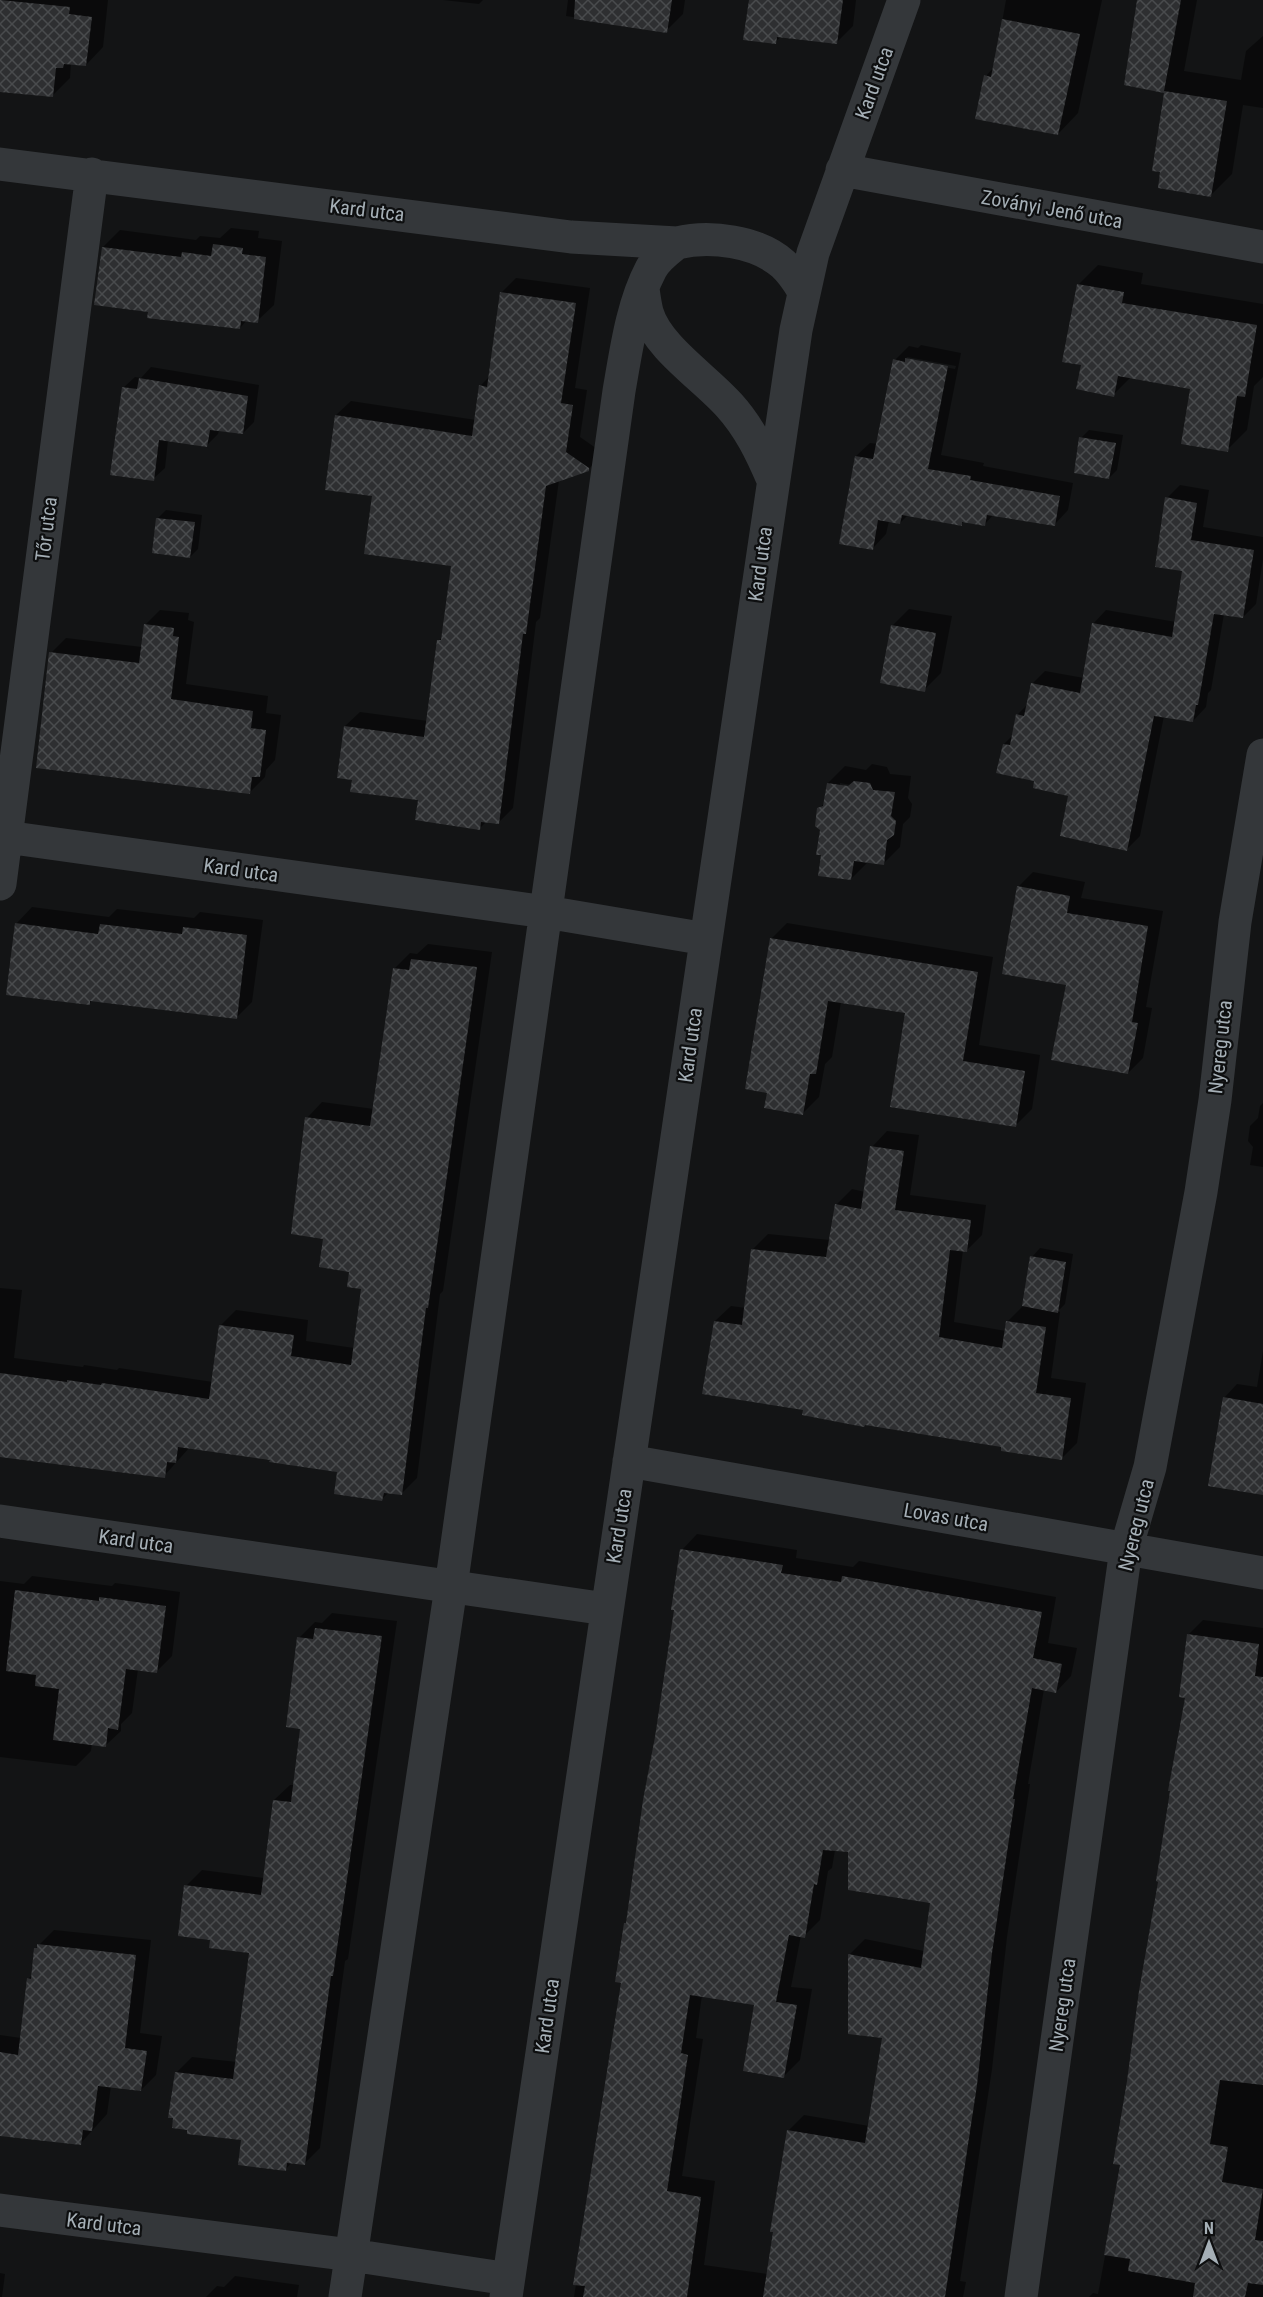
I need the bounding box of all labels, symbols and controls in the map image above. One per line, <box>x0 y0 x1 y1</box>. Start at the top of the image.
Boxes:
street label: Kard utca <box>850 44 898 122</box>
street label: Zoványi Jenő utca <box>979 185 1125 233</box>
street label: Kard utca <box>328 194 406 226</box>
street label: Tőr utca <box>30 495 62 563</box>
street label: Kard utca <box>743 525 777 603</box>
street label: Kard utca <box>202 853 280 887</box>
street label: Nyereg utca <box>1203 999 1237 1095</box>
street label: Kard utca <box>673 1006 707 1084</box>
street label: Nyereg utca <box>1113 1476 1159 1574</box>
street label: Kard utca <box>601 1487 637 1565</box>
street label: Lovas utca <box>902 1498 990 1536</box>
street label: Kard utca <box>97 1524 175 1558</box>
street label: Nyereg utca <box>1044 1957 1080 2053</box>
street label: Kard utca <box>530 1977 564 2055</box>
street label: Kard utca <box>65 2208 143 2240</box>
north arrow <box>1179 2213 1239 2273</box>
text: N <box>1204 2219 1214 2238</box>

